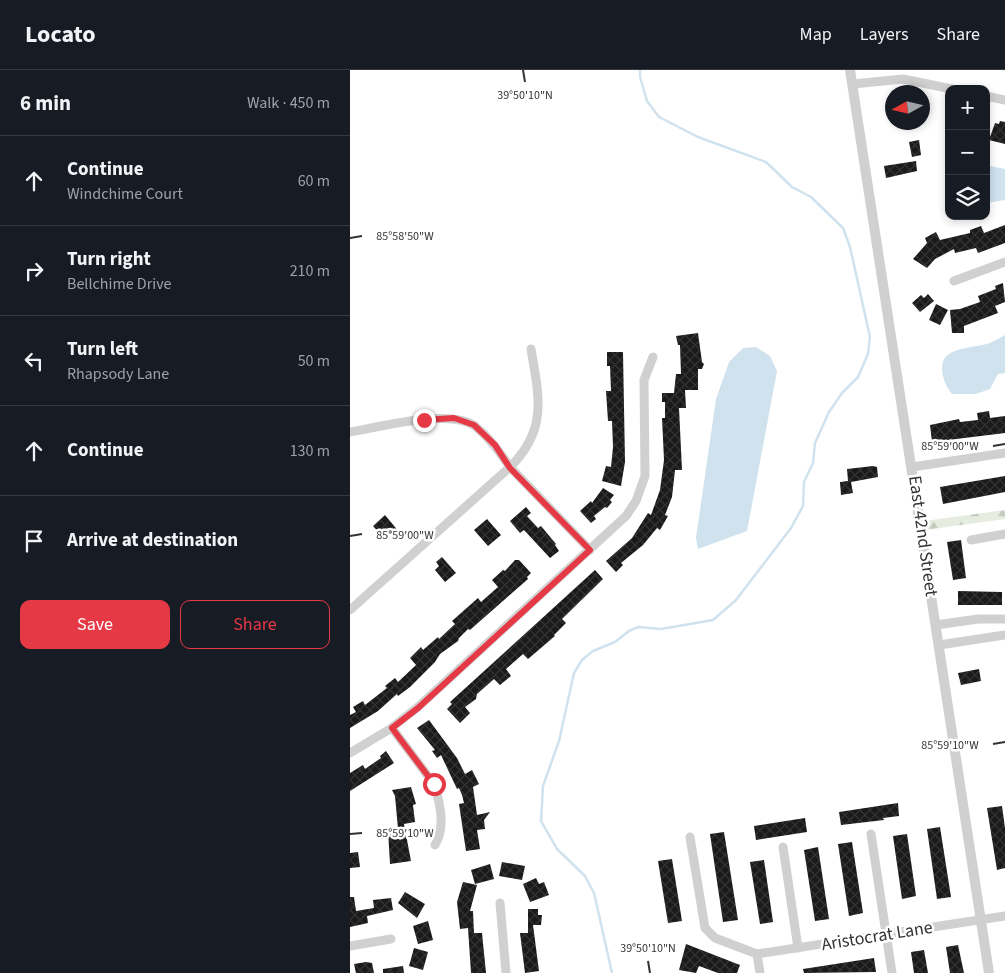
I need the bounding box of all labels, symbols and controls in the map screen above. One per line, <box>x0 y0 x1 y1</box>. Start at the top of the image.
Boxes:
text: Locato <box>25 17 96 52</box>
text: Map <box>800 22 832 47</box>
text: Layers <box>860 22 909 47</box>
text: Share <box>937 22 980 47</box>
north arrow <box>885 85 930 130</box>
map controls <box>945 85 990 220</box>
button: + <box>945 85 990 130</box>
text: 39°50'10"N <box>497 87 553 104</box>
text: 6 min <box>20 88 71 118</box>
text: Walk · 450 m <box>247 92 330 114</box>
button: − <box>945 130 990 175</box>
text: Continue <box>67 156 144 183</box>
icon: ahead <box>20 167 48 195</box>
text: 60 m <box>298 170 330 192</box>
button: layers <box>945 175 990 220</box>
text: Windchime Court <box>67 183 183 205</box>
text: 85°58'50"W <box>376 228 434 245</box>
text: Turn right <box>67 246 151 273</box>
icon: right <box>20 257 48 285</box>
text: 210 m <box>290 260 330 282</box>
text: Bellchime Drive <box>67 273 172 295</box>
text: Turn left <box>67 336 138 363</box>
icon: left <box>20 347 48 375</box>
text: 50 m <box>298 350 330 372</box>
text: Rhapsody Lane <box>67 363 169 385</box>
route end <box>413 409 436 432</box>
icon: ahead <box>20 437 48 465</box>
text: Continue <box>67 437 144 464</box>
text: 85°59'00"W <box>921 438 979 455</box>
text: 130 m <box>290 440 330 462</box>
street label: East 42nd Street <box>902 474 944 598</box>
icon: arrive <box>20 527 48 555</box>
text: Arrive at destination <box>67 527 238 554</box>
text: 85°59'00"W <box>376 527 434 544</box>
button: Save <box>20 600 170 649</box>
button: Share <box>180 600 330 649</box>
text: 85°59'10"W <box>921 737 979 754</box>
route start <box>423 773 446 796</box>
text: 85°59'10"W <box>376 825 434 842</box>
street label: Aristocrat Lane <box>820 915 935 957</box>
text: 39°50'10"N <box>620 940 676 957</box>

